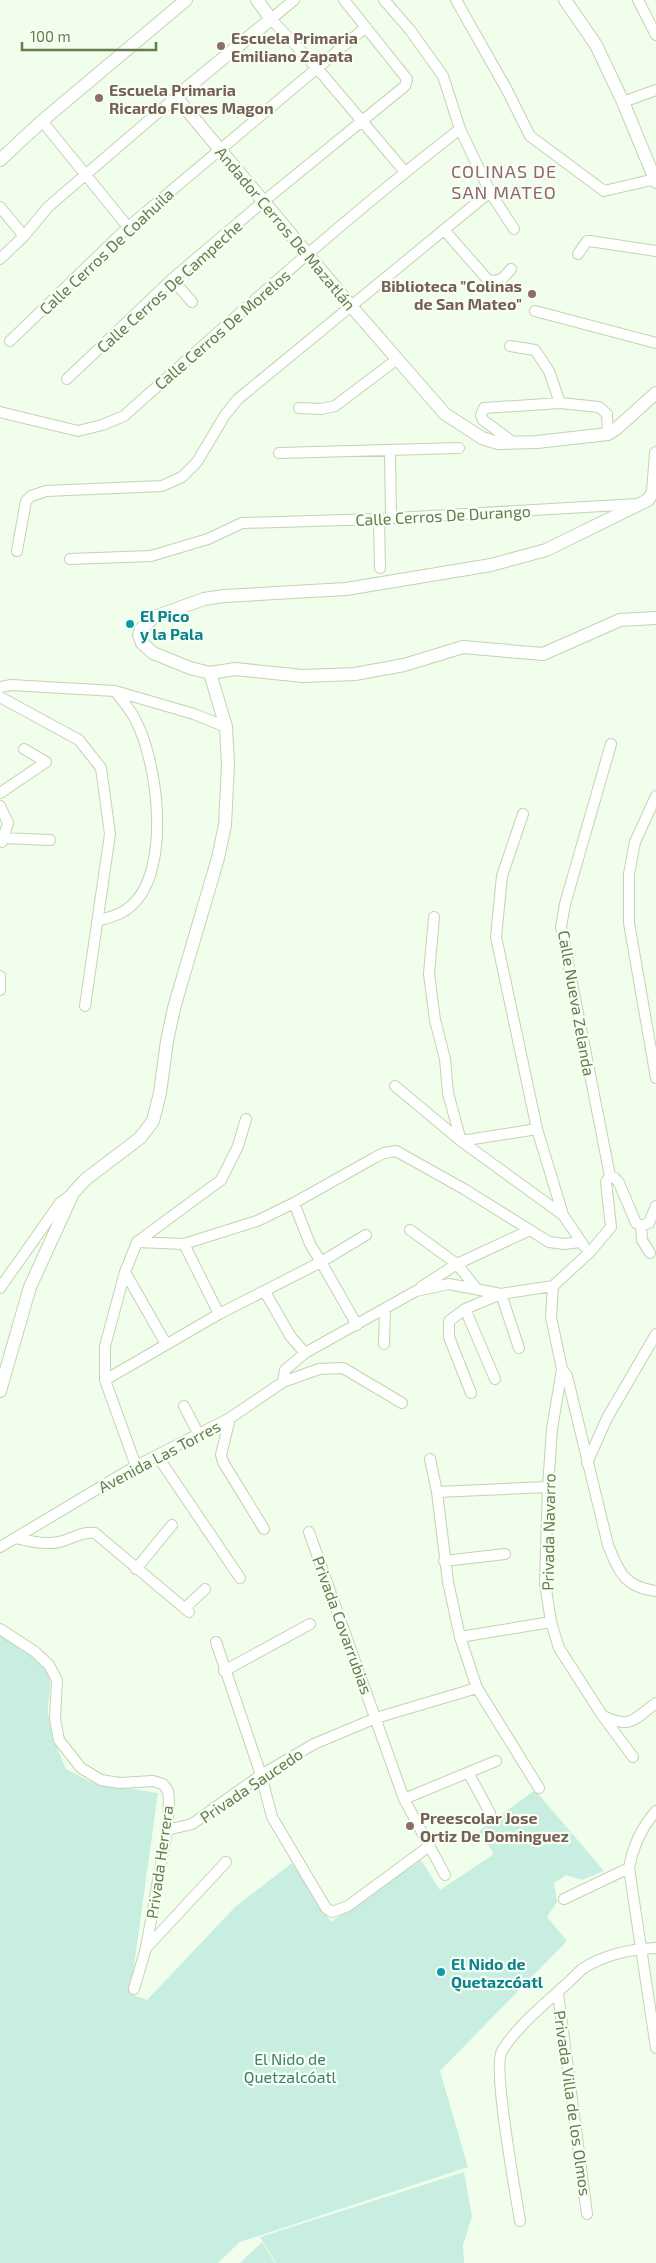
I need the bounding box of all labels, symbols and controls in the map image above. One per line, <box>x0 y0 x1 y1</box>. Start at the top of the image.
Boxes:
scale bar <box>22 20 156 52</box>
text: 100 m <box>30 27 71 45</box>
place label: Escuela Primaria Emiliano Zapata <box>231 28 358 65</box>
marker: Escuela Primaria Emiliano Zapata <box>215 40 227 52</box>
place label: Escuela Primaria Ricardo Flores Magon <box>109 80 274 117</box>
marker: Escuela Primaria Ricardo Flores Magon <box>93 92 105 104</box>
street label: Andador Cerros De Mazatlán <box>212 142 360 314</box>
district label: COLINAS DE SAN MATEO <box>451 160 557 203</box>
street label: Calle Cerros De Coahuila <box>35 184 177 318</box>
street label: Calle Cerros De Campeche <box>92 216 246 356</box>
street label: Calle Cerros De Morelos <box>150 265 294 393</box>
place label: Biblioteca "Colinas de San Mateo" <box>381 276 522 313</box>
marker: Biblioteca "Colinas de San Mateo" <box>526 288 538 300</box>
street label: Calle Cerros De Durango <box>355 501 531 529</box>
place label: El Pico y la Pala <box>140 606 203 644</box>
marker: El Pico y la Pala <box>124 618 136 630</box>
street label: Calle Nueva Zelanda <box>555 929 599 1077</box>
street label: Avenida Las Torres <box>95 1416 223 1496</box>
street label: Privada Navarro <box>537 1473 559 1591</box>
street label: Privada Covarrubias <box>309 1553 377 1697</box>
street label: Privada Saucedo <box>196 1744 306 1826</box>
street label: Privada Herrera <box>142 1804 176 1920</box>
place label: Preescolar Jose Ortiz De Dominguez <box>420 1808 569 1845</box>
marker: Preescolar Jose Ortiz De Dominguez <box>404 1820 416 1832</box>
place label: El Nido de Quetazcóatl <box>451 1954 544 1992</box>
marker: El Nido de Quetazcóatl <box>435 1966 447 1978</box>
street label: Privada Villa de los Olmos <box>551 2009 595 2197</box>
park label: El Nido de Quetzalcóatl <box>244 2049 337 2087</box>

